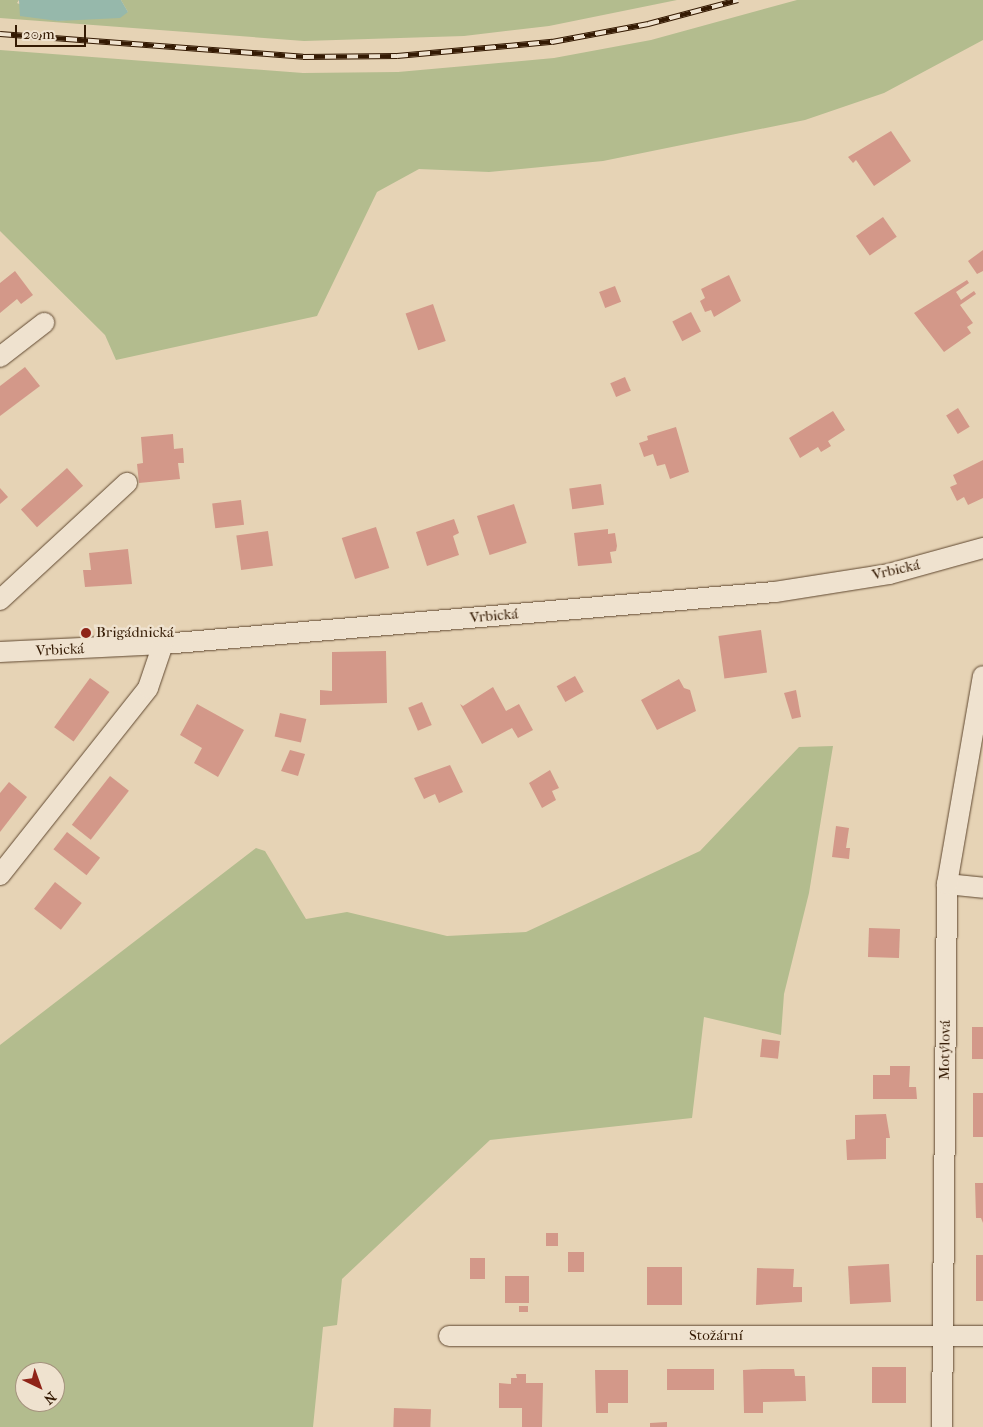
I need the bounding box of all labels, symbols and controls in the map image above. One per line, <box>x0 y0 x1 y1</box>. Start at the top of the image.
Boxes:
scale bar <box>18 15 89 47</box>
text: 20 m <box>23 25 55 43</box>
street label: Vrbická <box>870 556 922 584</box>
street label: Vrbická <box>469 605 519 627</box>
place label: Brigádnická <box>96 624 174 642</box>
marker: Brigádnická <box>80 627 92 639</box>
street label: Vrbická <box>35 640 85 660</box>
street label: Motýlová <box>935 1020 955 1080</box>
street label: Stožární <box>689 1327 743 1345</box>
north arrow <box>15 1362 65 1412</box>
text: N <box>40 1388 59 1408</box>

